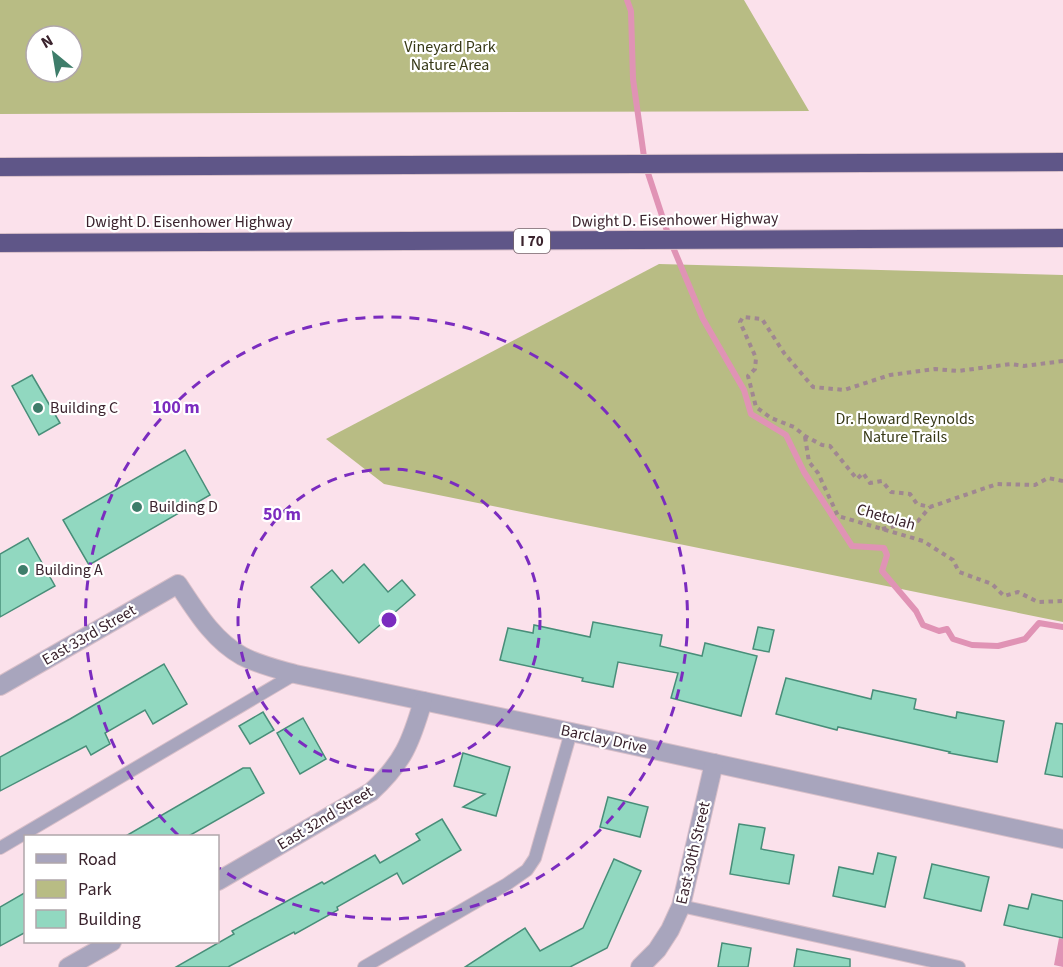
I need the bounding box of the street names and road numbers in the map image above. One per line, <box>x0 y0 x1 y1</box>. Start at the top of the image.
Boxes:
street label: Dwight D. Eisenhower Highway <box>571 207 779 233</box>
street label: Dwight D. Eisenhower Highway <box>86 211 293 233</box>
road number: I 70 <box>514 229 550 253</box>
street label: Chetolah <box>854 498 918 536</box>
street label: East 33rd Street <box>38 599 140 671</box>
street label: Barclay Drive <box>559 719 649 759</box>
street label: East 32nd Street <box>273 780 378 855</box>
street label: East 30th Street <box>670 799 716 907</box>

